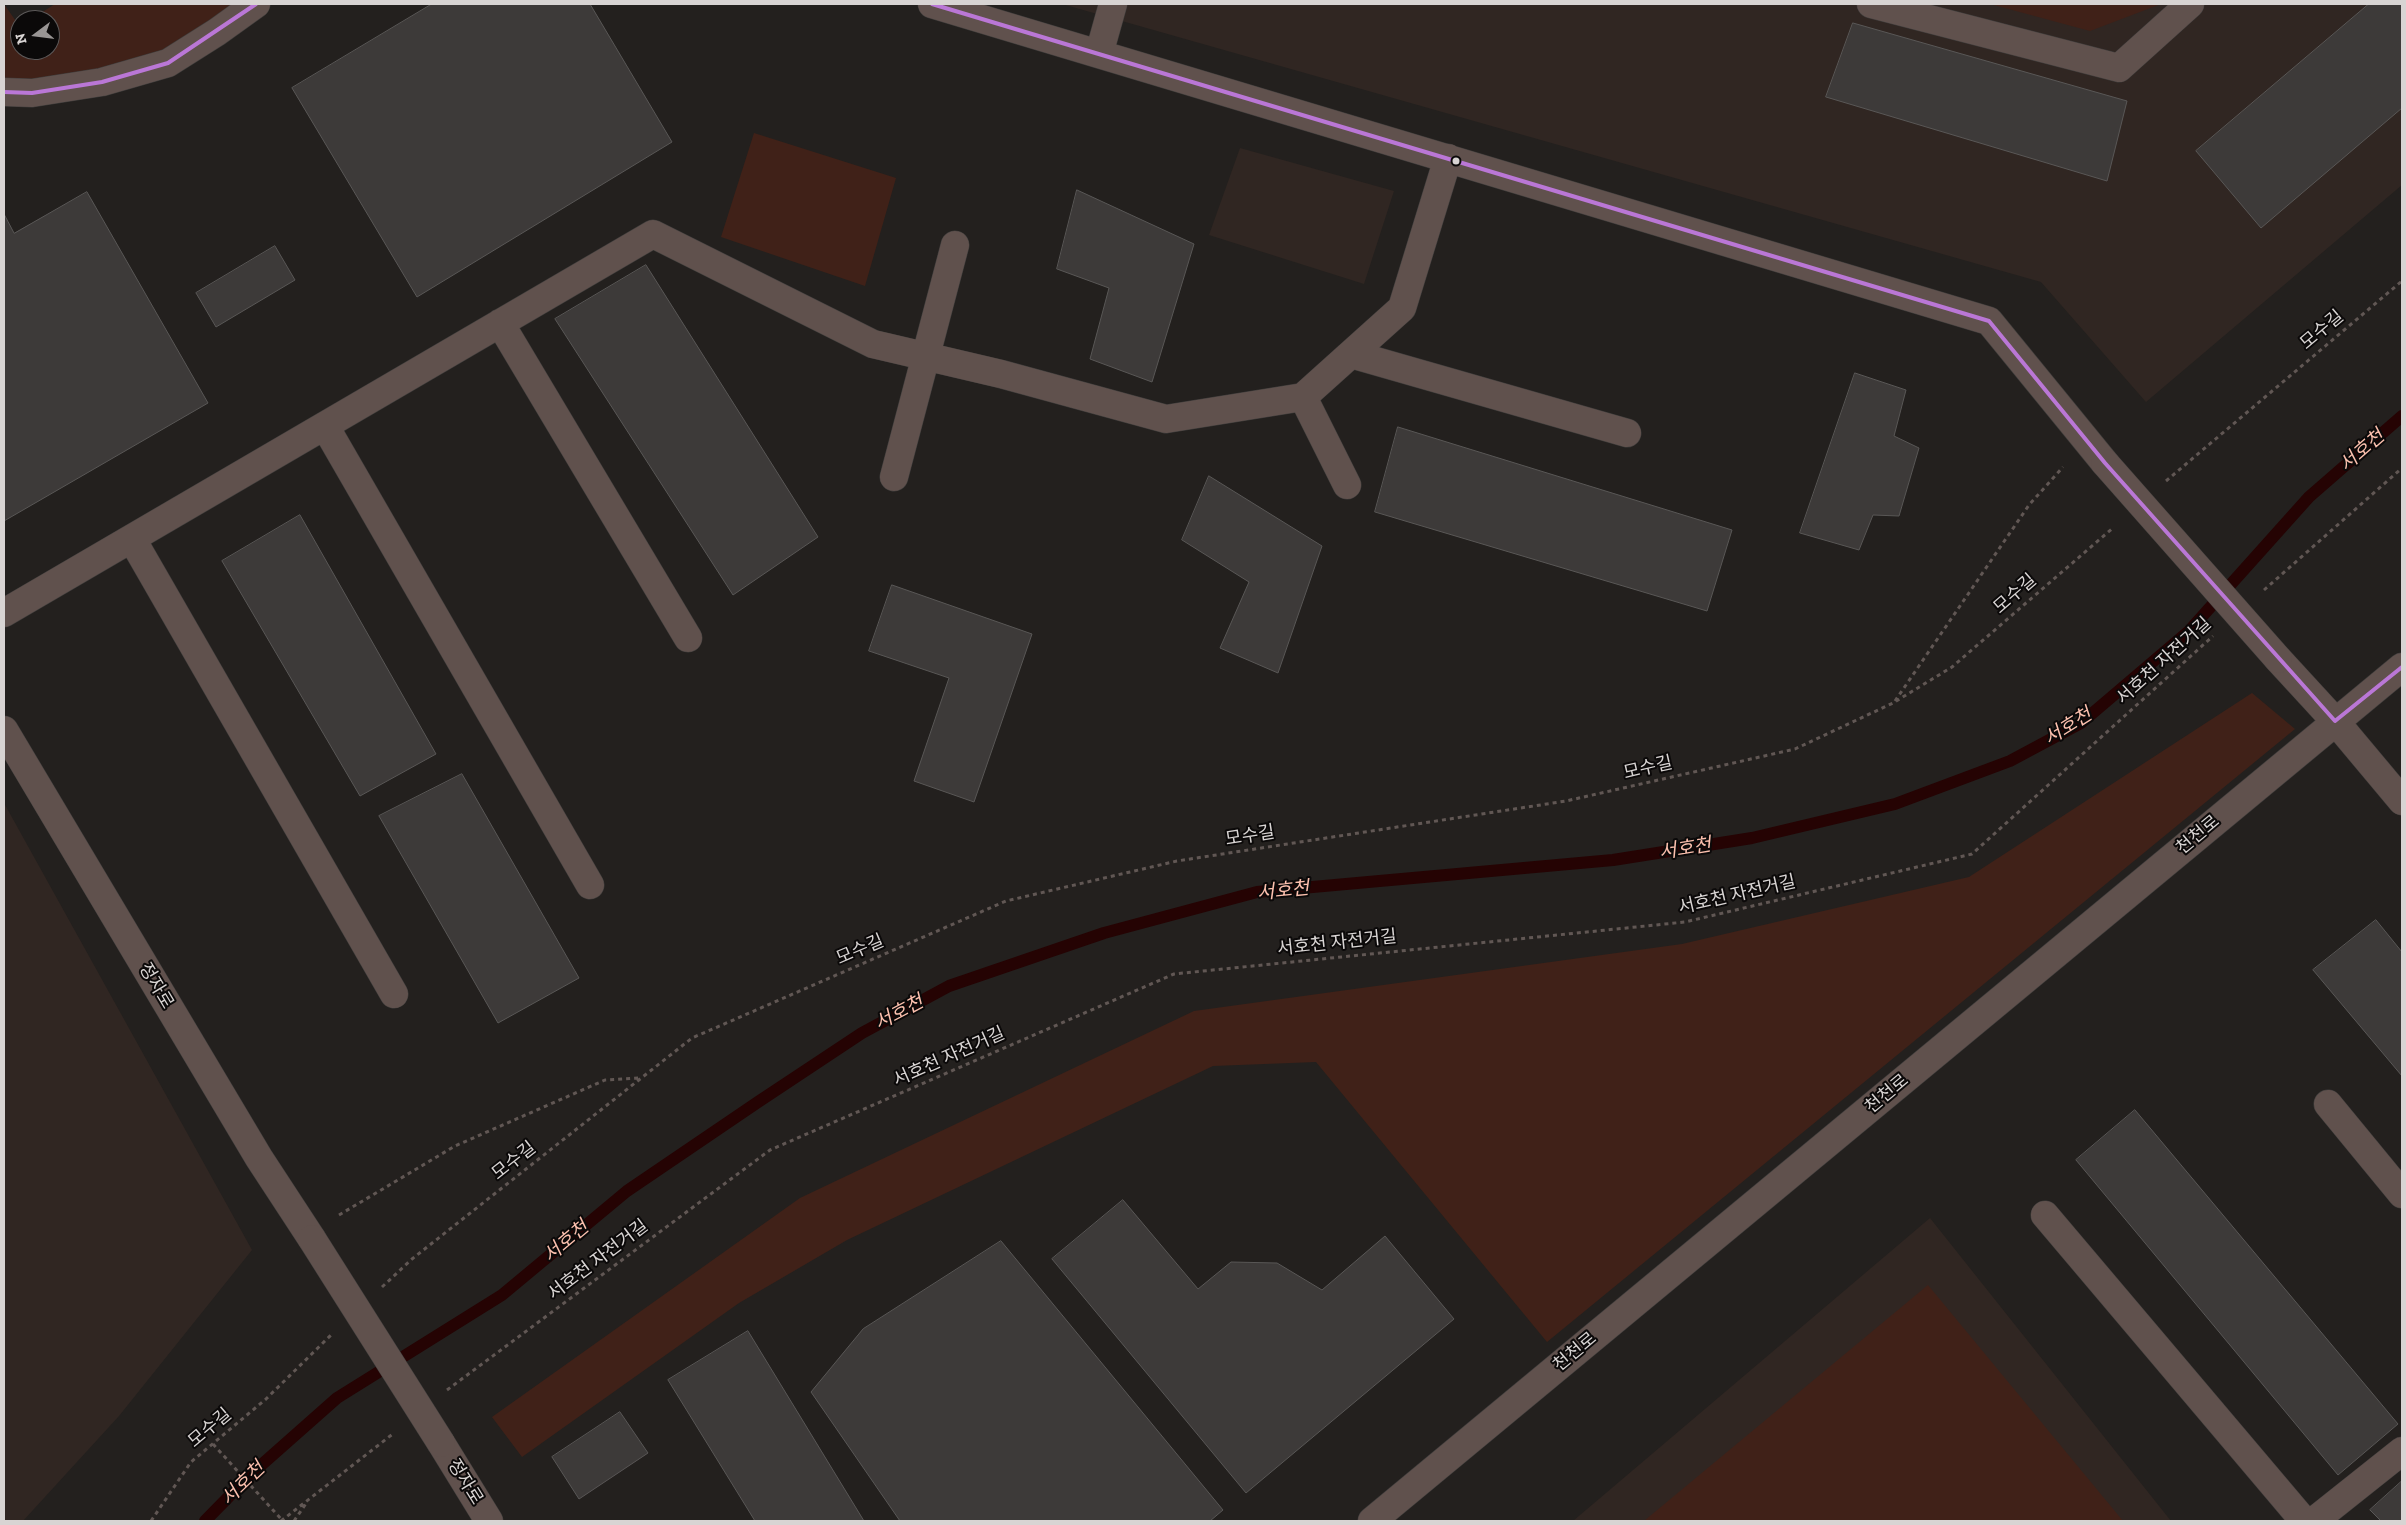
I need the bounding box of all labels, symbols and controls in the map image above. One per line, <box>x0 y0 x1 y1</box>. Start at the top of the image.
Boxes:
north arrow <box>10 10 60 60</box>
text: N <box>11 31 31 46</box>
unlabelled marker <box>1451 156 1461 166</box>
street label: 모수길 <box>2296 306 2348 354</box>
water label: 서호천 <box>2335 425 2389 477</box>
street label: 모수길 <box>1989 570 2041 618</box>
street label: 서호천 자전거길 <box>2112 613 2216 709</box>
water label: 서호천 <box>2040 703 2096 751</box>
street label: 모수길 <box>1621 752 1675 784</box>
street label: 천천로 <box>2172 811 2224 859</box>
street label: 모수길 <box>1224 821 1276 851</box>
water label: 서호천 <box>1657 834 1713 864</box>
street label: 서호천 자전거길 <box>1676 871 1798 919</box>
water label: 서호천 <box>1256 877 1310 905</box>
street label: 서호천 자전거길 <box>1276 926 1398 960</box>
street label: 모수길 <box>833 930 887 970</box>
street label: 정자로 <box>134 959 178 1013</box>
water label: 서호천 <box>870 991 928 1035</box>
street label: 서호천 자전거길 <box>890 1023 1008 1091</box>
street label: 천천로 <box>1861 1070 1913 1118</box>
street label: 모수길 <box>488 1137 540 1185</box>
street label: 서호천 자전거길 <box>544 1215 652 1305</box>
water label: 서호천 <box>539 1216 593 1268</box>
street label: 천천로 <box>1549 1328 1601 1376</box>
street label: 모수길 <box>184 1404 236 1452</box>
street label: 정자로 <box>443 1455 487 1509</box>
water label: 서호천 <box>216 1458 270 1510</box>

